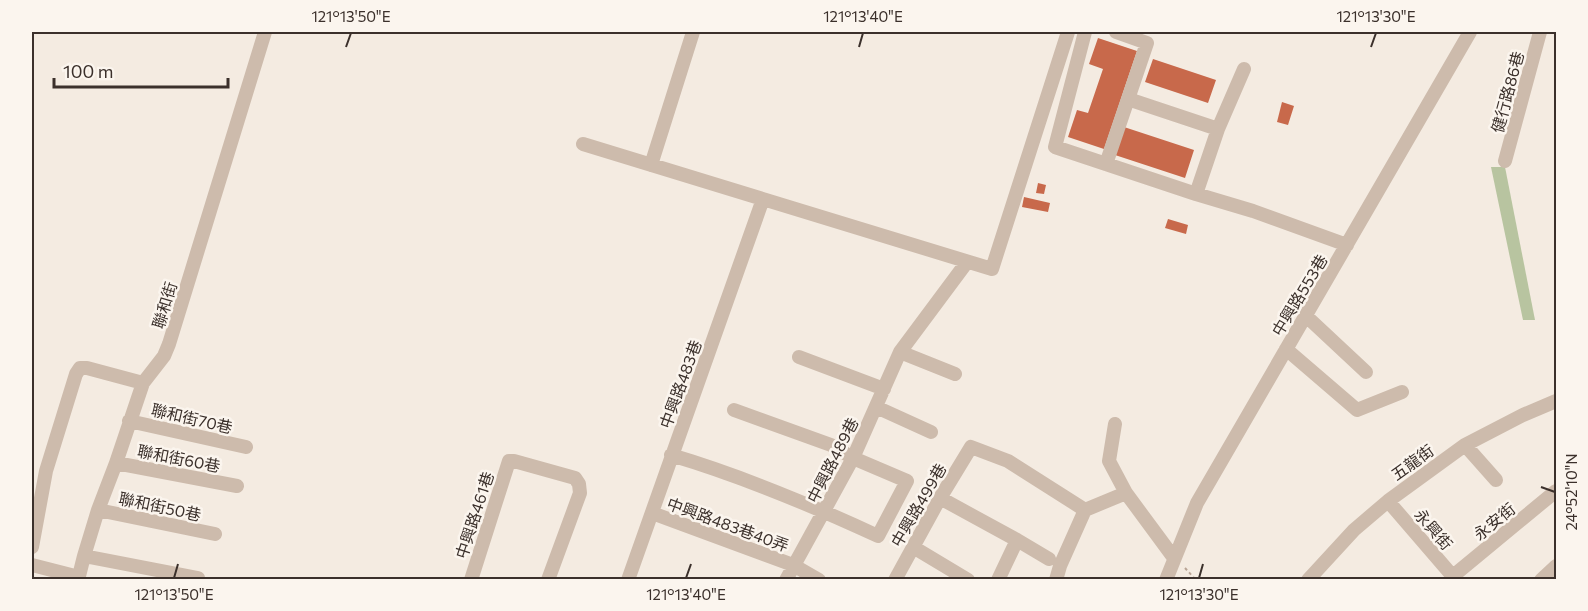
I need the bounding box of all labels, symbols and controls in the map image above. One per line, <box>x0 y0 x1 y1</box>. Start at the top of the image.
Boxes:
text: 121°13'50"E <box>311 7 391 25</box>
text: 121°13'40"E <box>823 7 903 25</box>
text: 121°13'30"E <box>1336 7 1416 25</box>
street label: 健行路86巷 <box>1487 49 1527 135</box>
scale bar <box>54 51 228 89</box>
text: 100 m <box>63 60 113 82</box>
street label: 中興路553巷 <box>1267 251 1331 339</box>
street label: 聯和街 <box>148 279 180 331</box>
street label: 中興路483巷 <box>655 337 705 431</box>
street label: 聯和街70巷 <box>149 399 235 437</box>
street label: 中興路489巷 <box>802 414 862 506</box>
street label: 五龍街 <box>1387 440 1437 484</box>
street label: 聯和街60巷 <box>136 441 222 475</box>
text: 24°52'10"N <box>1562 453 1580 531</box>
street label: 中興路499巷 <box>887 460 949 550</box>
street label: 中興路461巷 <box>451 469 497 561</box>
street label: 聯和街50巷 <box>117 488 203 524</box>
street label: 中興路483巷40弄 <box>664 493 792 555</box>
street label: 永安街 <box>1469 499 1519 543</box>
street label: 永興街 <box>1411 505 1457 553</box>
text: 121°13'50"E <box>134 585 214 603</box>
text: 121°13'40"E <box>646 585 726 603</box>
text: 121°13'30"E <box>1159 585 1239 603</box>

